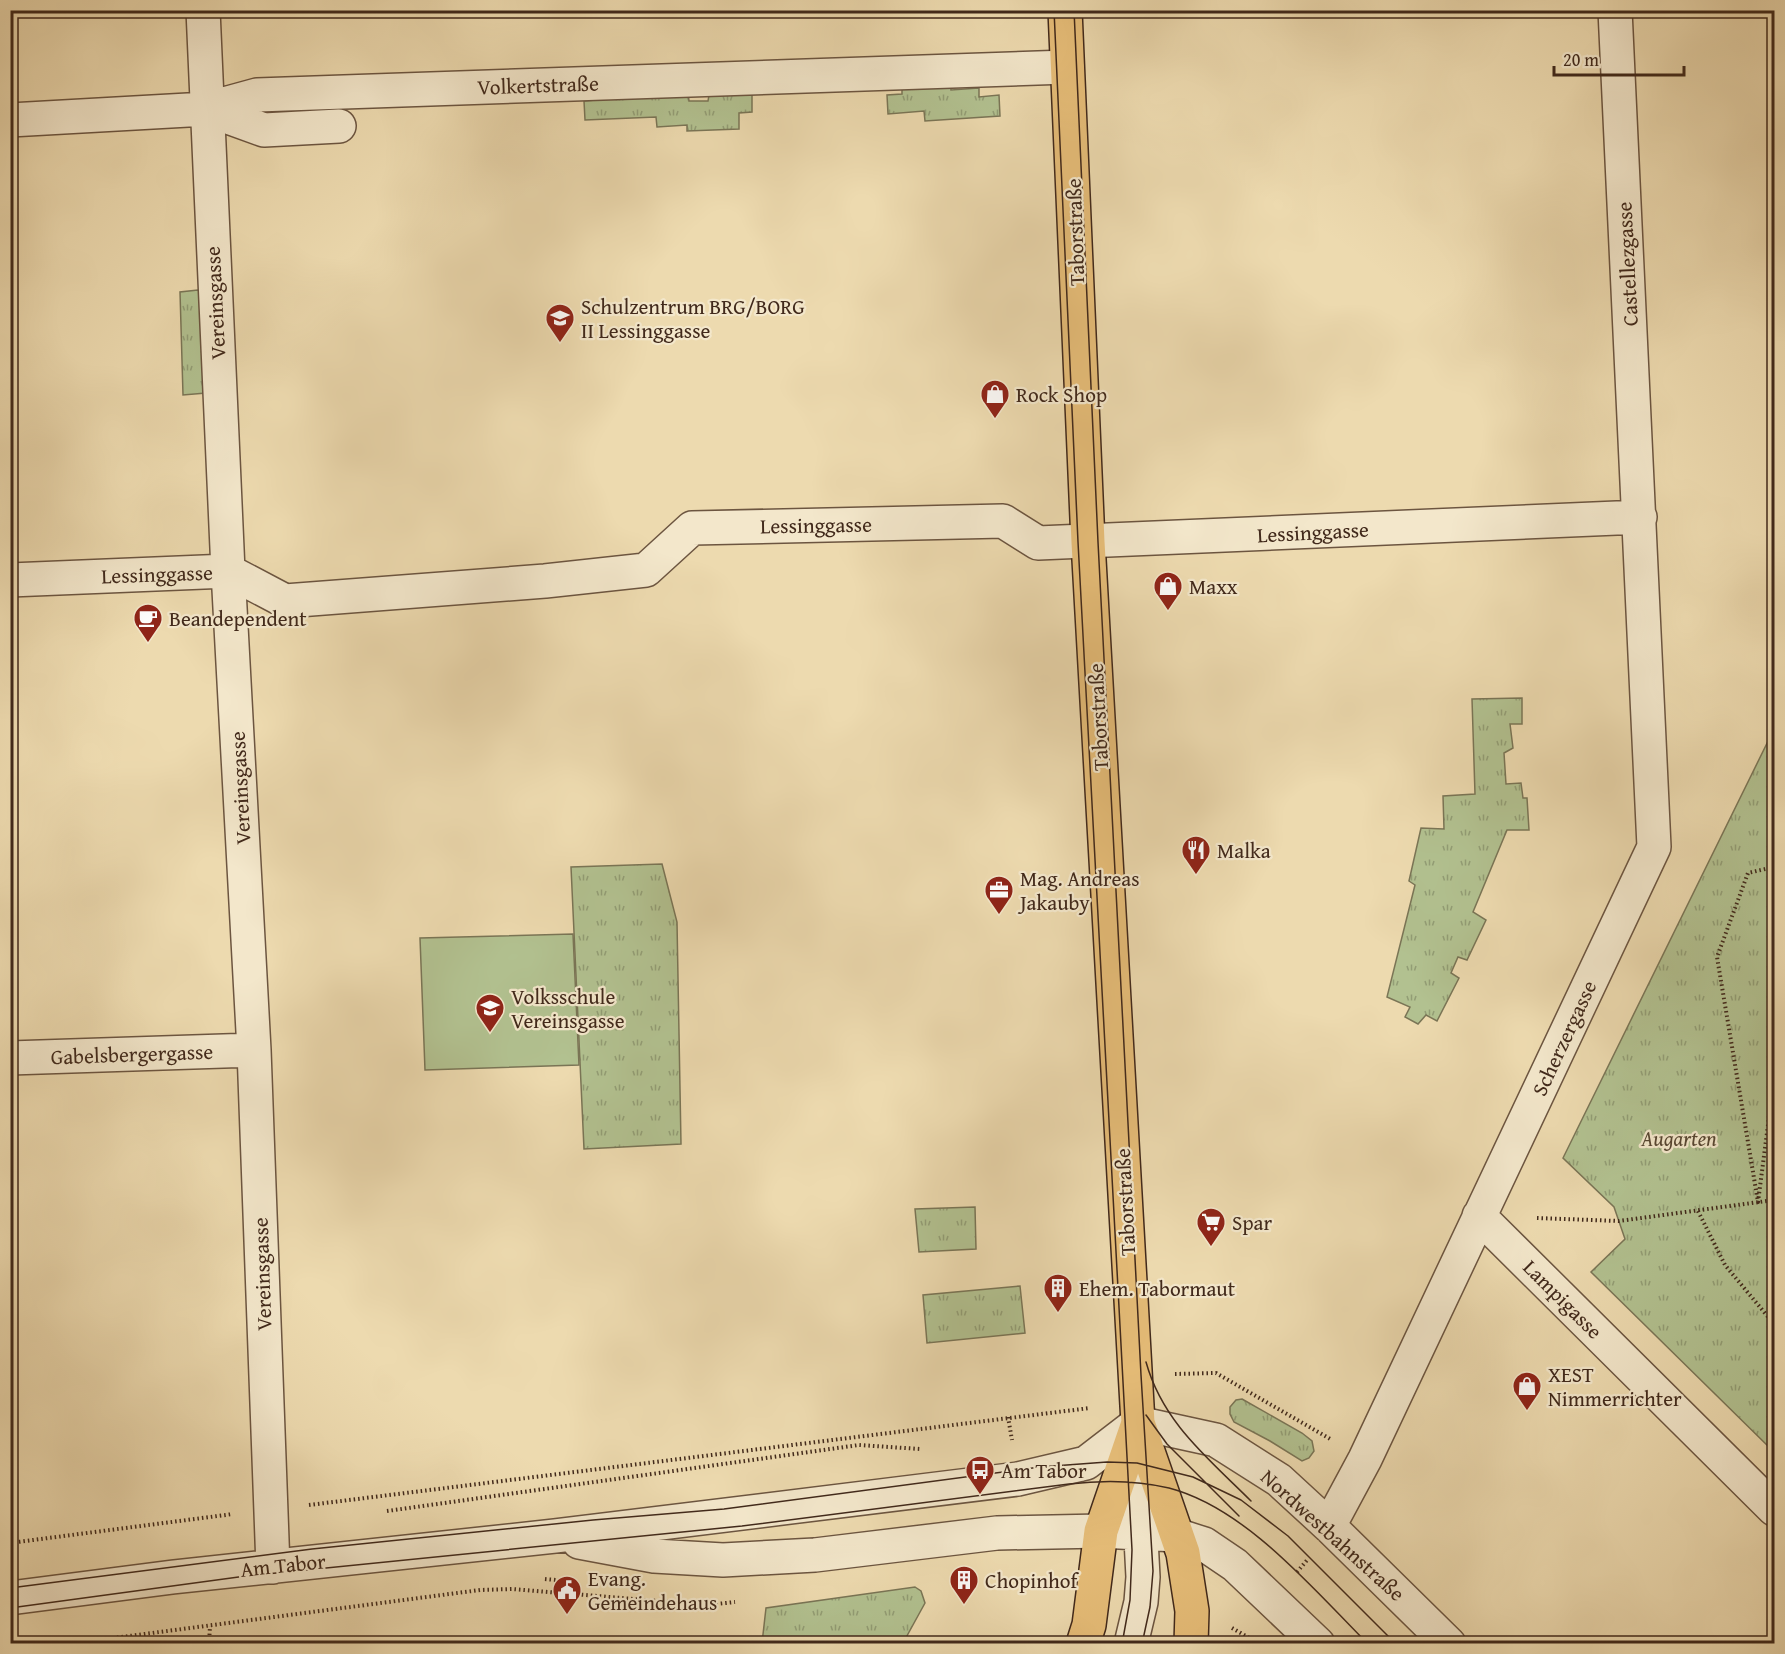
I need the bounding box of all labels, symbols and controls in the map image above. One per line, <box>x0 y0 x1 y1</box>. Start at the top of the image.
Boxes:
scale bar <box>1554 39 1684 77</box>
text: 20 m <box>1563 46 1599 73</box>
street label: Volkertstraße <box>477 67 599 103</box>
street label: Taborstraße <box>1058 178 1092 286</box>
street label: Castellezgasse <box>1608 201 1646 327</box>
street label: Vereinsgasse <box>197 245 233 360</box>
place label: Schulzentrum BRG/BORG II Lessinggasse <box>581 291 805 346</box>
school or university icon: Schulzentrum BRG/BORG II Lessinggasse <box>544 302 576 344</box>
shop icon: Rock Shop <box>979 378 1011 420</box>
place label: Rock Shop <box>1016 379 1107 410</box>
street label: Lessinggasse <box>760 509 872 541</box>
street label: Lessinggasse <box>1256 514 1370 550</box>
street label: Lessinggasse <box>101 557 214 591</box>
shop icon: Maxx <box>1152 570 1184 612</box>
place label: Maxx <box>1189 571 1238 602</box>
cafe icon: Beandependent <box>132 602 164 644</box>
place label: Beandependent <box>169 603 307 634</box>
street label: Taborstraße <box>1080 662 1116 771</box>
street label: Vereinsgasse <box>222 730 258 845</box>
restaurant icon: Malka <box>1180 834 1212 876</box>
place label: Malka <box>1217 835 1271 866</box>
place label: Mag. Andreas Jakauby <box>1017 863 1140 918</box>
office icon: Mag. Andreas Jakauby <box>983 874 1015 916</box>
street label: Scherzergasse <box>1524 975 1604 1101</box>
place label: Volksschule Vereinsgasse <box>511 981 625 1036</box>
school or university icon: Volksschule Vereinsgasse <box>474 992 506 1034</box>
street label: Gabelsbergergasse <box>50 1036 214 1072</box>
park label: Augarten <box>1640 1123 1717 1154</box>
street label: Taborstraße <box>1107 1147 1143 1256</box>
supermarket icon: Spar <box>1195 1206 1227 1248</box>
place label: Spar <box>1232 1207 1273 1238</box>
street label: Vereinsgasse <box>245 1217 279 1331</box>
street label: Lampigasse <box>1516 1252 1610 1346</box>
building icon: Ehem. Tabormaut <box>1042 1272 1074 1314</box>
place label: Ehem. Tabormaut <box>1079 1273 1236 1304</box>
place label: XEST Nimmerrichter <box>1548 1359 1682 1414</box>
shop icon: XEST Nimmerrichter <box>1511 1370 1543 1412</box>
bus stop icon: Am Tabor <box>964 1454 996 1496</box>
place label: Am Tabor <box>1001 1455 1087 1486</box>
street label: Nordwestbahnstraße <box>1254 1462 1412 1608</box>
street label: Am Tabor <box>239 1545 328 1585</box>
place label: Evang. Gemeindehaus <box>588 1563 717 1618</box>
building icon: Chopinhof <box>948 1564 980 1606</box>
place label: Chopinhof <box>985 1565 1079 1596</box>
public building icon: Evang. Gemeindehaus <box>551 1574 583 1616</box>

